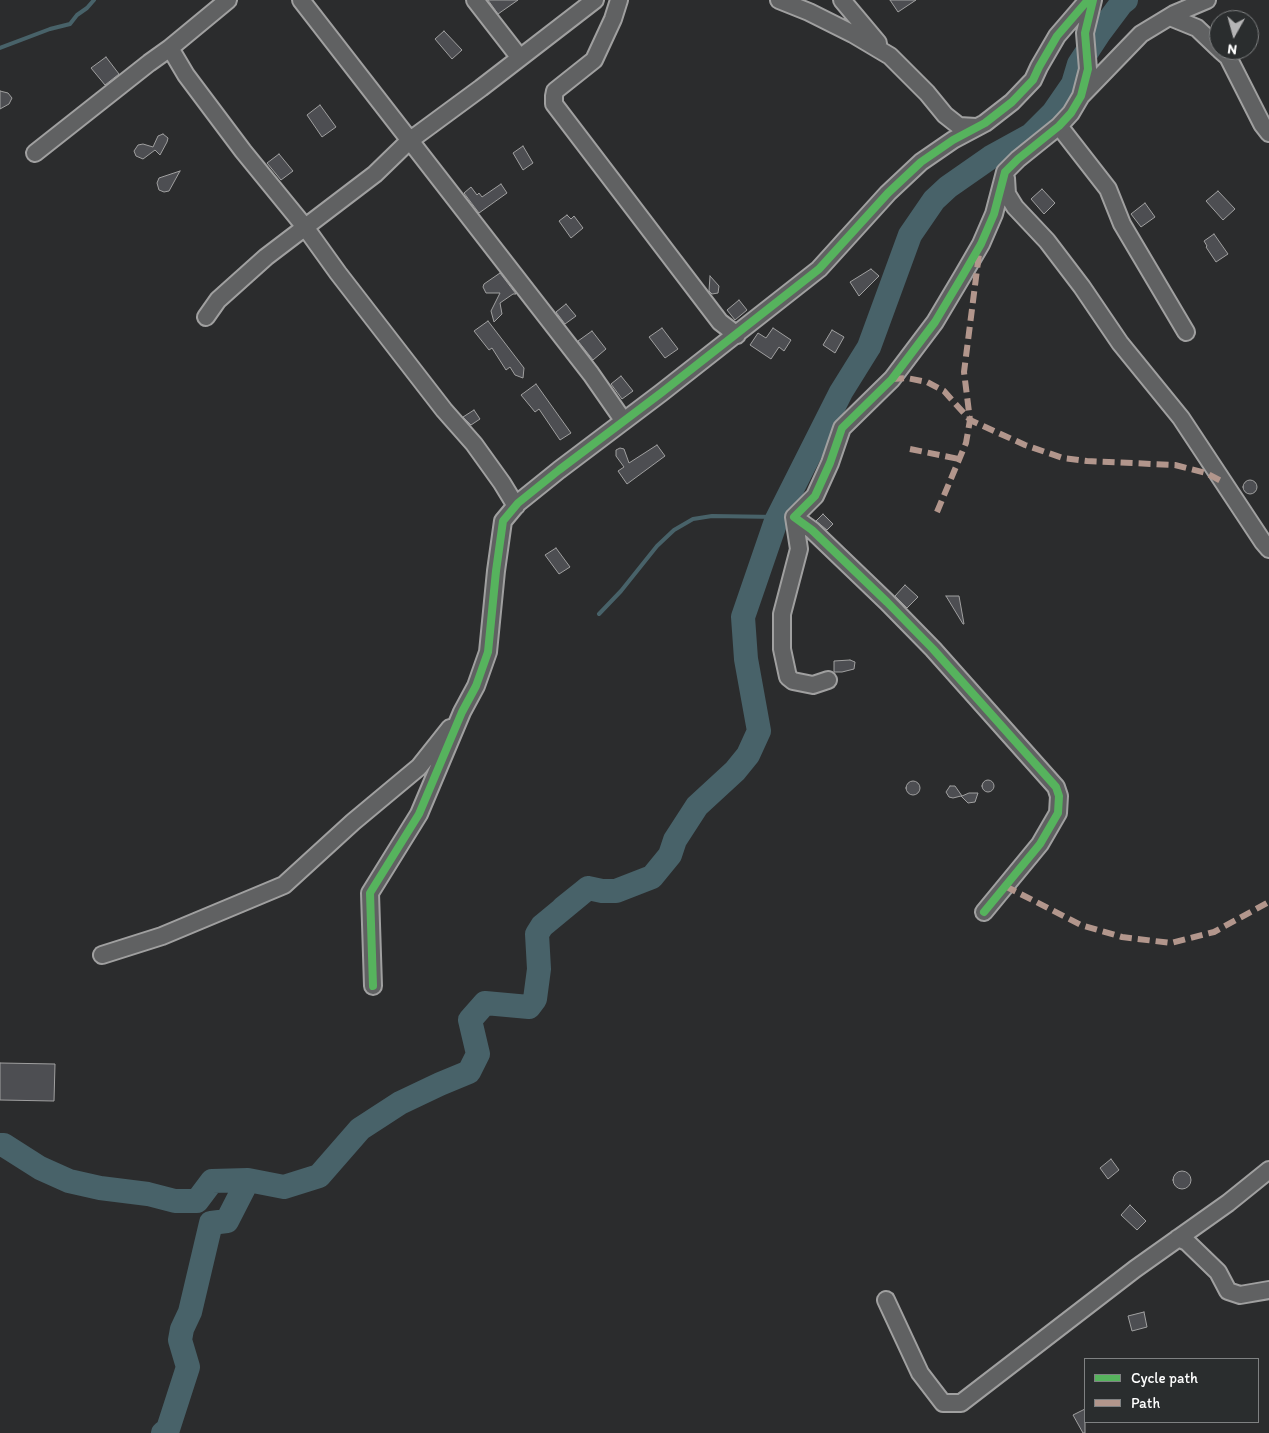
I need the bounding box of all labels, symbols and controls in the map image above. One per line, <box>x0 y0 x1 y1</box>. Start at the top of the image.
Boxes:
north arrow <box>1209 10 1259 60</box>
text: N <box>1227 40 1238 58</box>
legend <box>1084 1358 1259 1423</box>
text: Cycle path <box>1131 1369 1198 1387</box>
text: Path <box>1131 1394 1160 1412</box>

